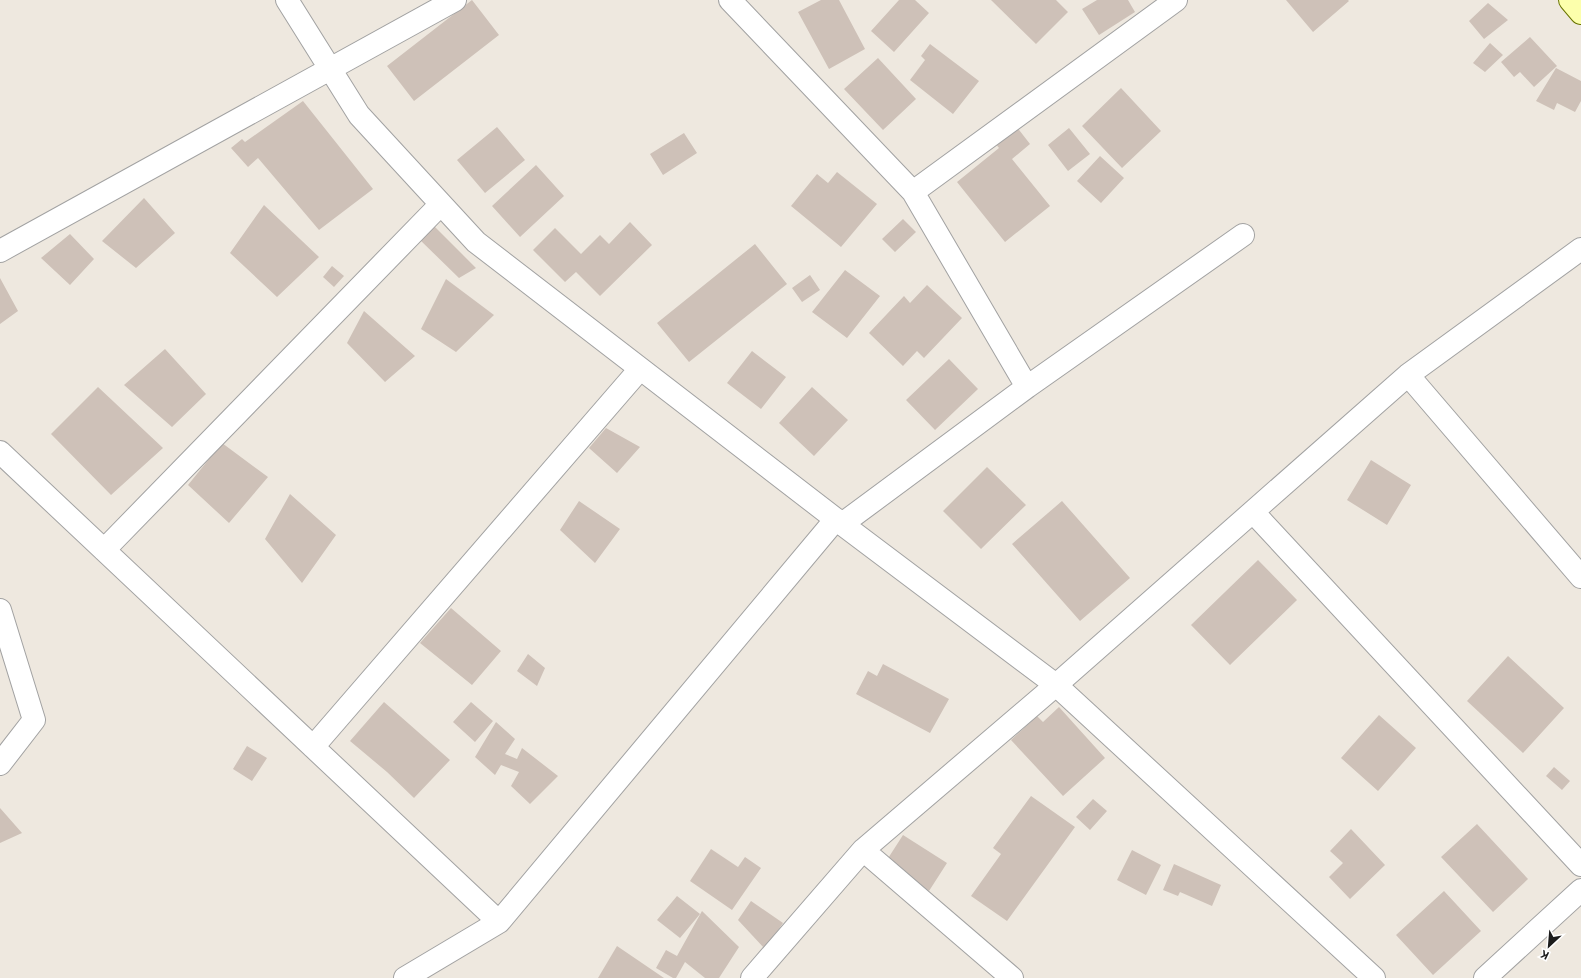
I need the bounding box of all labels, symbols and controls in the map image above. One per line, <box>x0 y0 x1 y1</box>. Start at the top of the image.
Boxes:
north arrow <box>1529 926 1569 966</box>
text: K <box>1538 948 1551 962</box>

